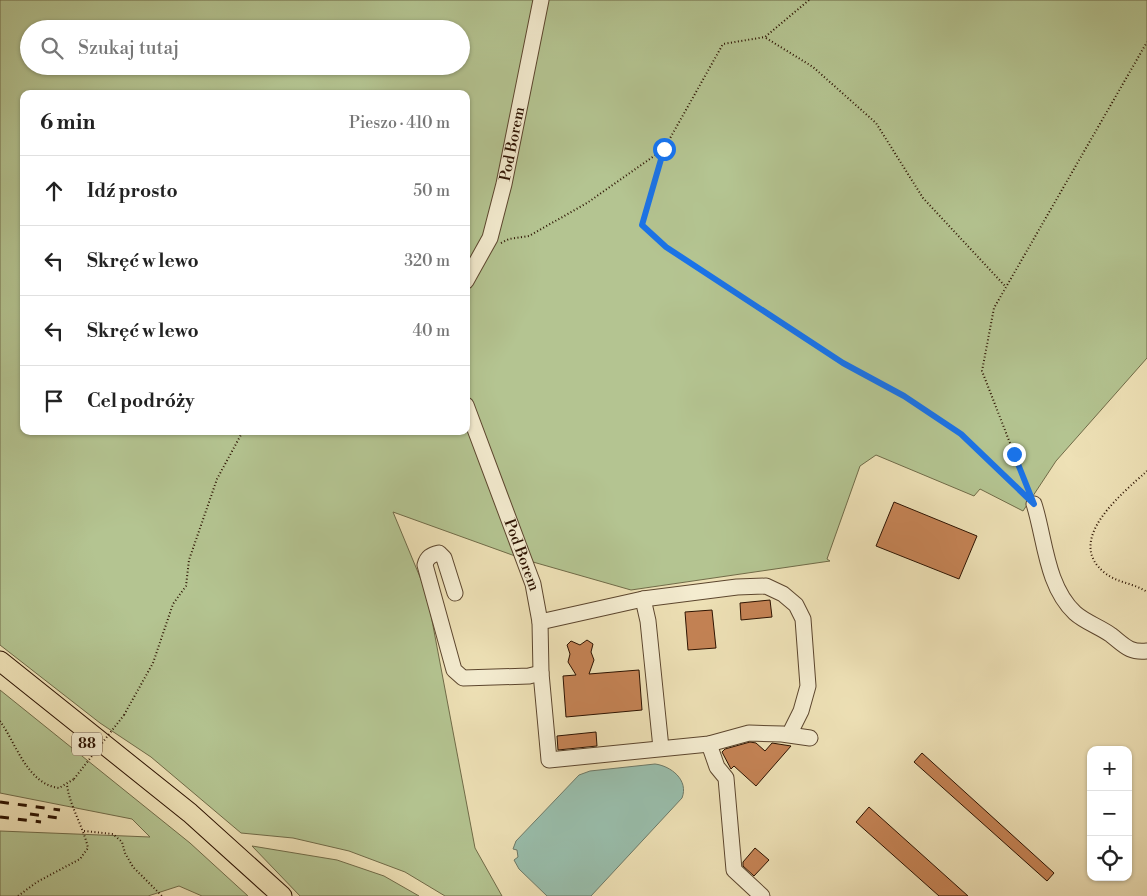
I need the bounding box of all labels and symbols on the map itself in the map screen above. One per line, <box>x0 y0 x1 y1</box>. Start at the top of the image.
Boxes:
street label: Pod Borem <box>495 105 529 183</box>
route start <box>653 138 676 161</box>
route end <box>1003 443 1026 466</box>
street label: Pod Borem <box>500 516 544 593</box>
road number: 88 <box>72 732 102 756</box>

